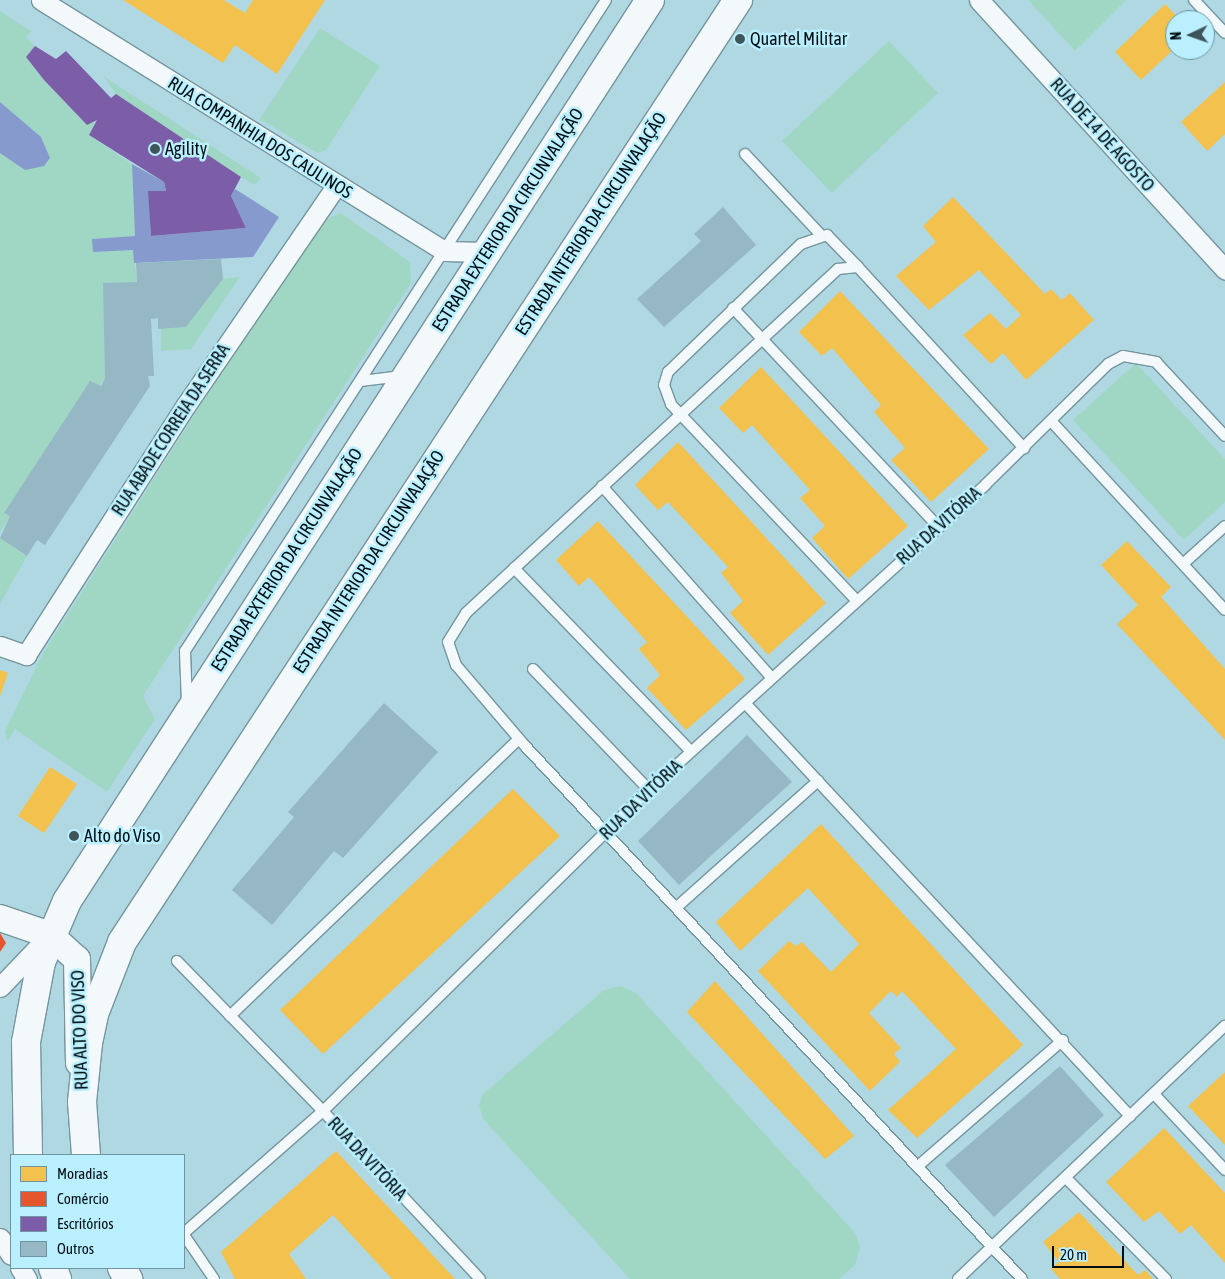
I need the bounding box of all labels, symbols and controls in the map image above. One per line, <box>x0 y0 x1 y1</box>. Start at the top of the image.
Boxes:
north arrow <box>1165 10 1215 60</box>
place label: Quartel Militar <box>750 28 847 50</box>
text: N <box>1168 31 1184 40</box>
marker: Quartel Militar <box>734 33 746 45</box>
street label: RUA COMPANHIA DOS CAULINOS <box>164 72 356 204</box>
street label: RUA DE 14 DE AGOSTO <box>1045 74 1159 196</box>
street label: ESTRADA EXTERIOR DA CIRCUNVALAÇÃO <box>428 104 588 336</box>
street label: ESTRADA INTERIOR DA CIRCUNVALAÇÃO <box>511 109 671 339</box>
place label: Agility <box>165 138 207 160</box>
marker: Agility <box>149 143 161 155</box>
street label: RUA ABADE CORREIA DA SERRA <box>107 340 235 520</box>
street label: ESTRADA EXTERIOR DA CIRCUNVALAÇÃO <box>207 444 367 676</box>
street label: ESTRADA INTERIOR DA CIRCUNVALAÇÃO <box>289 447 449 677</box>
street label: RUA DA VITÓRIA <box>892 482 986 570</box>
street label: RUA DA VITÓRIA <box>595 755 687 845</box>
place label: Alto do Viso <box>84 825 161 847</box>
marker: Alto do Viso <box>68 830 80 842</box>
street label: RUA ALTO DO VISO <box>67 970 93 1090</box>
street label: RUA DA VITÓRIA <box>323 1113 411 1205</box>
legend <box>10 1154 185 1269</box>
text: Moradias <box>57 1165 108 1182</box>
text: Comércio <box>57 1190 109 1207</box>
text: Escritórios <box>57 1215 114 1232</box>
scale bar <box>1055 1236 1128 1268</box>
text: Outros <box>57 1240 94 1257</box>
text: 20 m <box>1060 1246 1087 1263</box>

